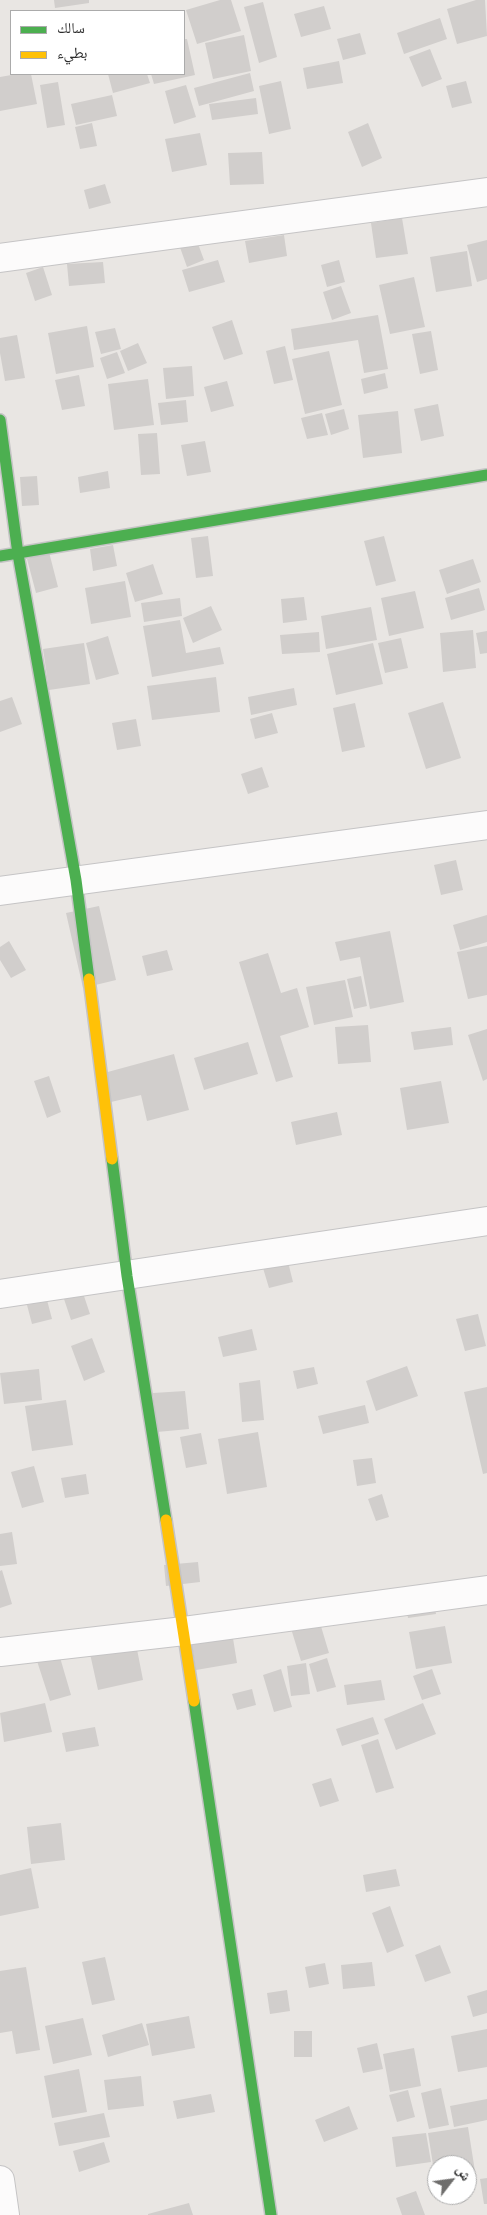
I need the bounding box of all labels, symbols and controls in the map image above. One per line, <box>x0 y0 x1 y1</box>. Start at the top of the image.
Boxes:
legend <box>10 10 185 75</box>
text: سالك <box>57 18 85 37</box>
text: بطيء <box>57 43 87 62</box>
north arrow <box>427 2155 477 2205</box>
text: ش <box>453 2162 476 2184</box>

